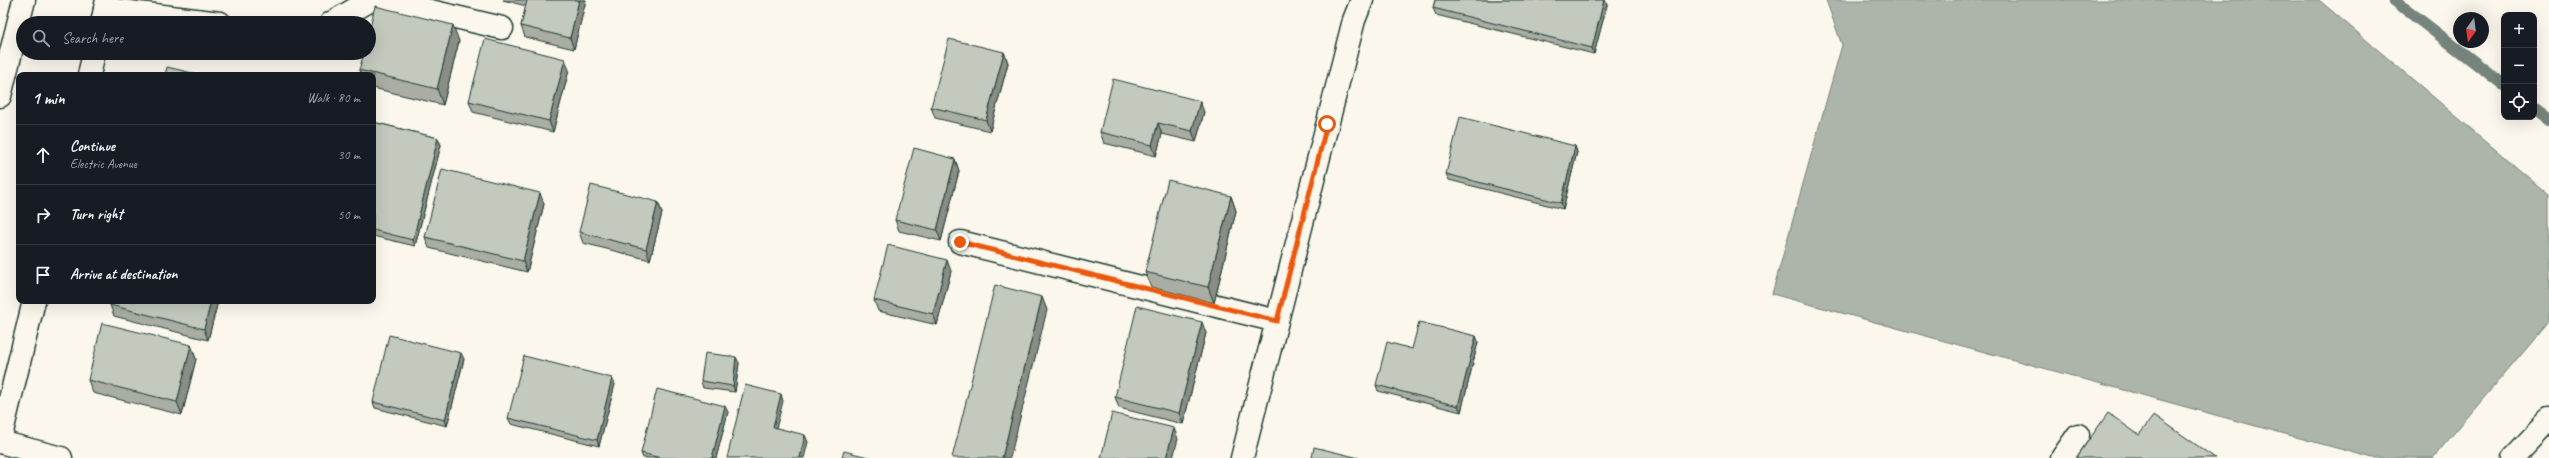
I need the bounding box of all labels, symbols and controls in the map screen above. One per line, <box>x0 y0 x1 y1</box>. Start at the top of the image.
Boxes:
north arrow <box>2453 12 2489 48</box>
map controls <box>2501 12 2537 120</box>
button: + <box>2501 12 2537 48</box>
search box <box>16 16 376 60</box>
icon: search <box>30 27 52 49</box>
text: Search here <box>62 29 123 48</box>
button: − <box>2501 48 2537 84</box>
button: locate <box>2501 84 2537 120</box>
text: 1 min <box>32 88 65 109</box>
text: Walk · 80 m <box>307 90 360 106</box>
route start <box>1318 115 1336 133</box>
text: Continue <box>70 137 115 156</box>
icon: ahead <box>32 144 54 166</box>
text: 30 m <box>338 147 360 163</box>
text: Electric Avenue <box>70 156 137 172</box>
icon: right <box>32 204 54 226</box>
text: Turn right <box>70 205 123 224</box>
text: 50 m <box>338 207 360 223</box>
route end <box>951 233 969 251</box>
icon: arrive <box>32 264 54 286</box>
text: Arrive at destination <box>70 265 177 284</box>

